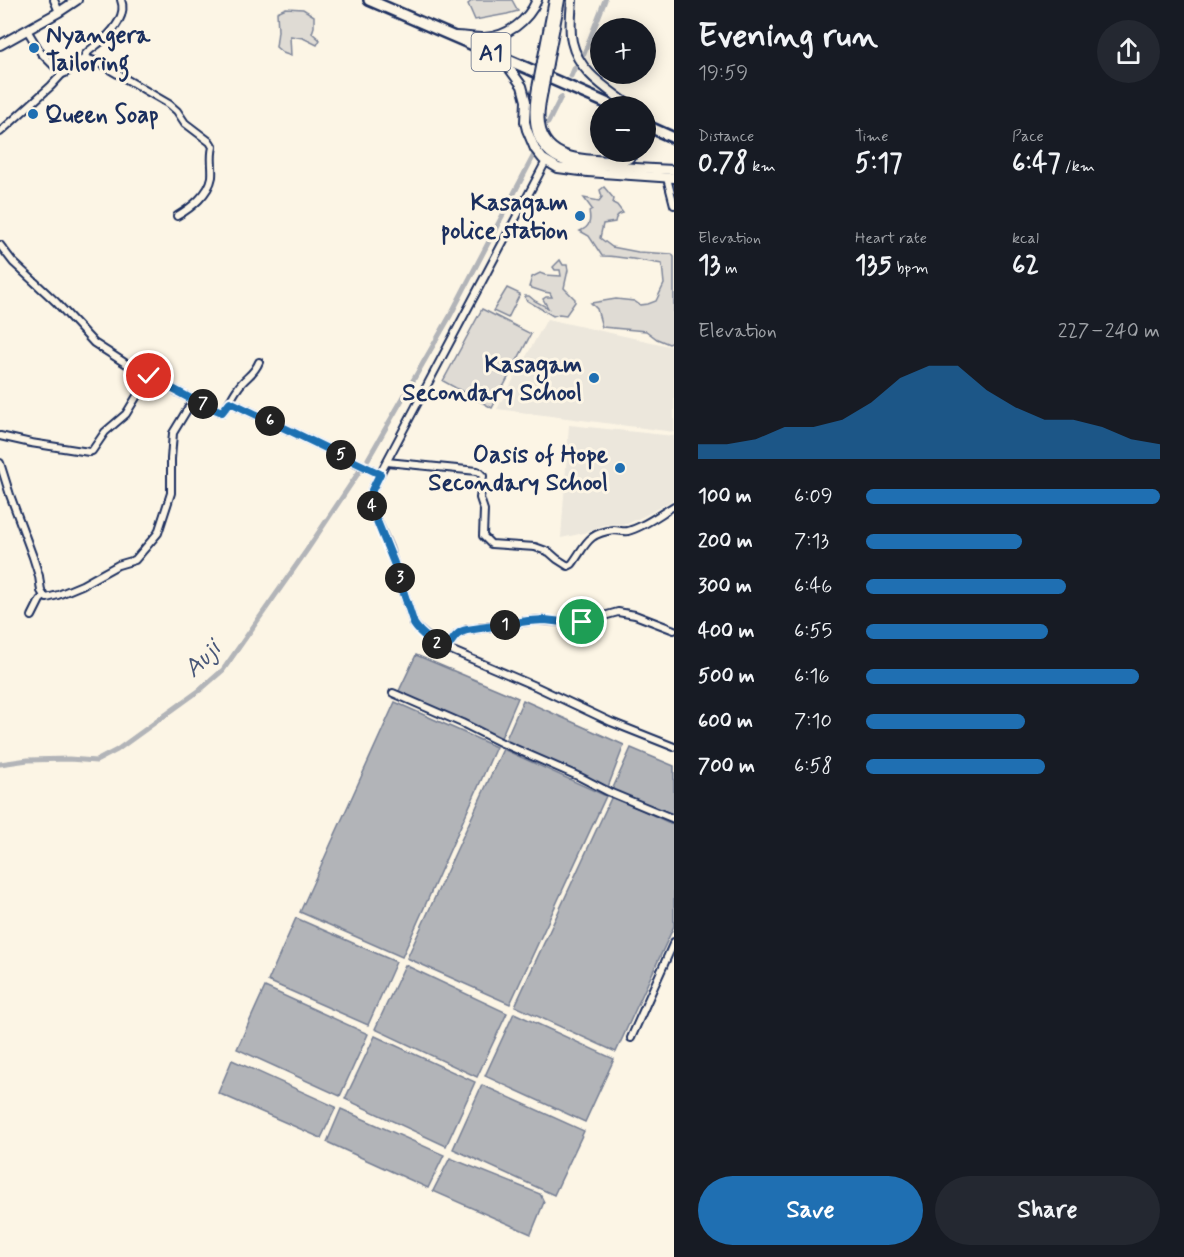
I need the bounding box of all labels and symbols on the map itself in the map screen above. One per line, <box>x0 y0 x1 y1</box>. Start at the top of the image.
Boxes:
place label: Nyangera Tailoring <box>46 20 151 82</box>
road number: A1 <box>472 33 510 71</box>
marker: Nyangera Tailoring <box>27 41 41 55</box>
place label: Queen Soap <box>45 100 159 131</box>
marker: Queen Soap <box>26 107 40 121</box>
place label: Kasagam police station <box>441 188 568 247</box>
marker: Kasagam police station <box>573 209 587 223</box>
pin <box>123 350 174 401</box>
place label: Kasagam Secondary School <box>402 350 582 409</box>
marker: Kasagam Secondary School <box>587 371 601 385</box>
pin: 7 <box>188 389 218 419</box>
pin: 6 <box>255 406 285 436</box>
pin: 5 <box>326 440 356 470</box>
place label: Oasis of Hope Secondary School <box>428 440 609 499</box>
marker: Oasis of Hope Secondary School <box>613 461 627 475</box>
pin: 4 <box>357 491 387 521</box>
pin: 3 <box>385 563 415 593</box>
pin <box>556 596 607 647</box>
pin: 1 <box>490 610 520 640</box>
pin: 2 <box>422 629 452 659</box>
water label: Auji <box>176 631 231 686</box>

